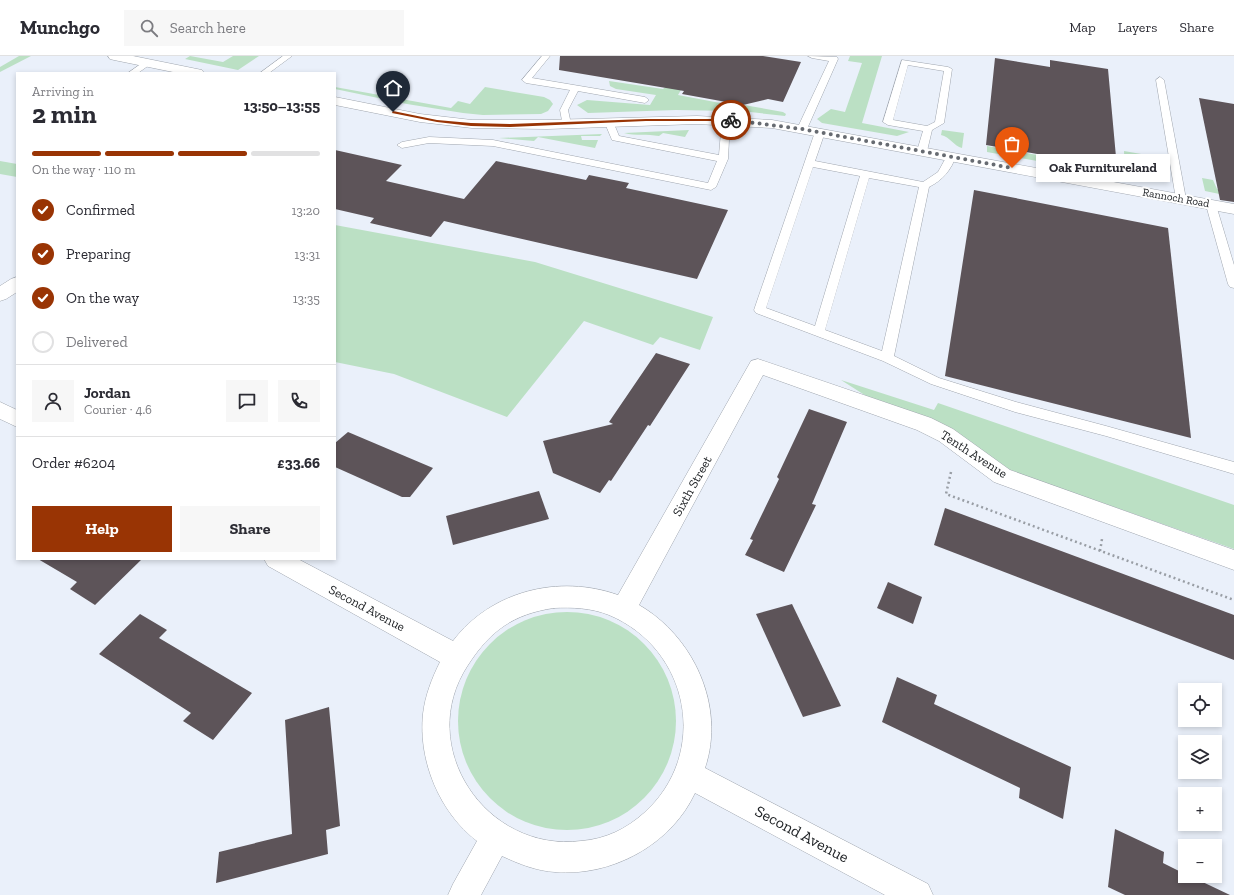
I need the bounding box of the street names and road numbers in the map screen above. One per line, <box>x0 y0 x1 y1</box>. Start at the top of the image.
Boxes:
street label: Rannoch Road <box>1142 186 1210 210</box>
street label: Tenth Avenue <box>938 427 1010 481</box>
street label: Sixth Street <box>669 453 715 519</box>
street label: Second Avenue <box>326 582 408 634</box>
street label: Second Avenue <box>752 801 852 867</box>

